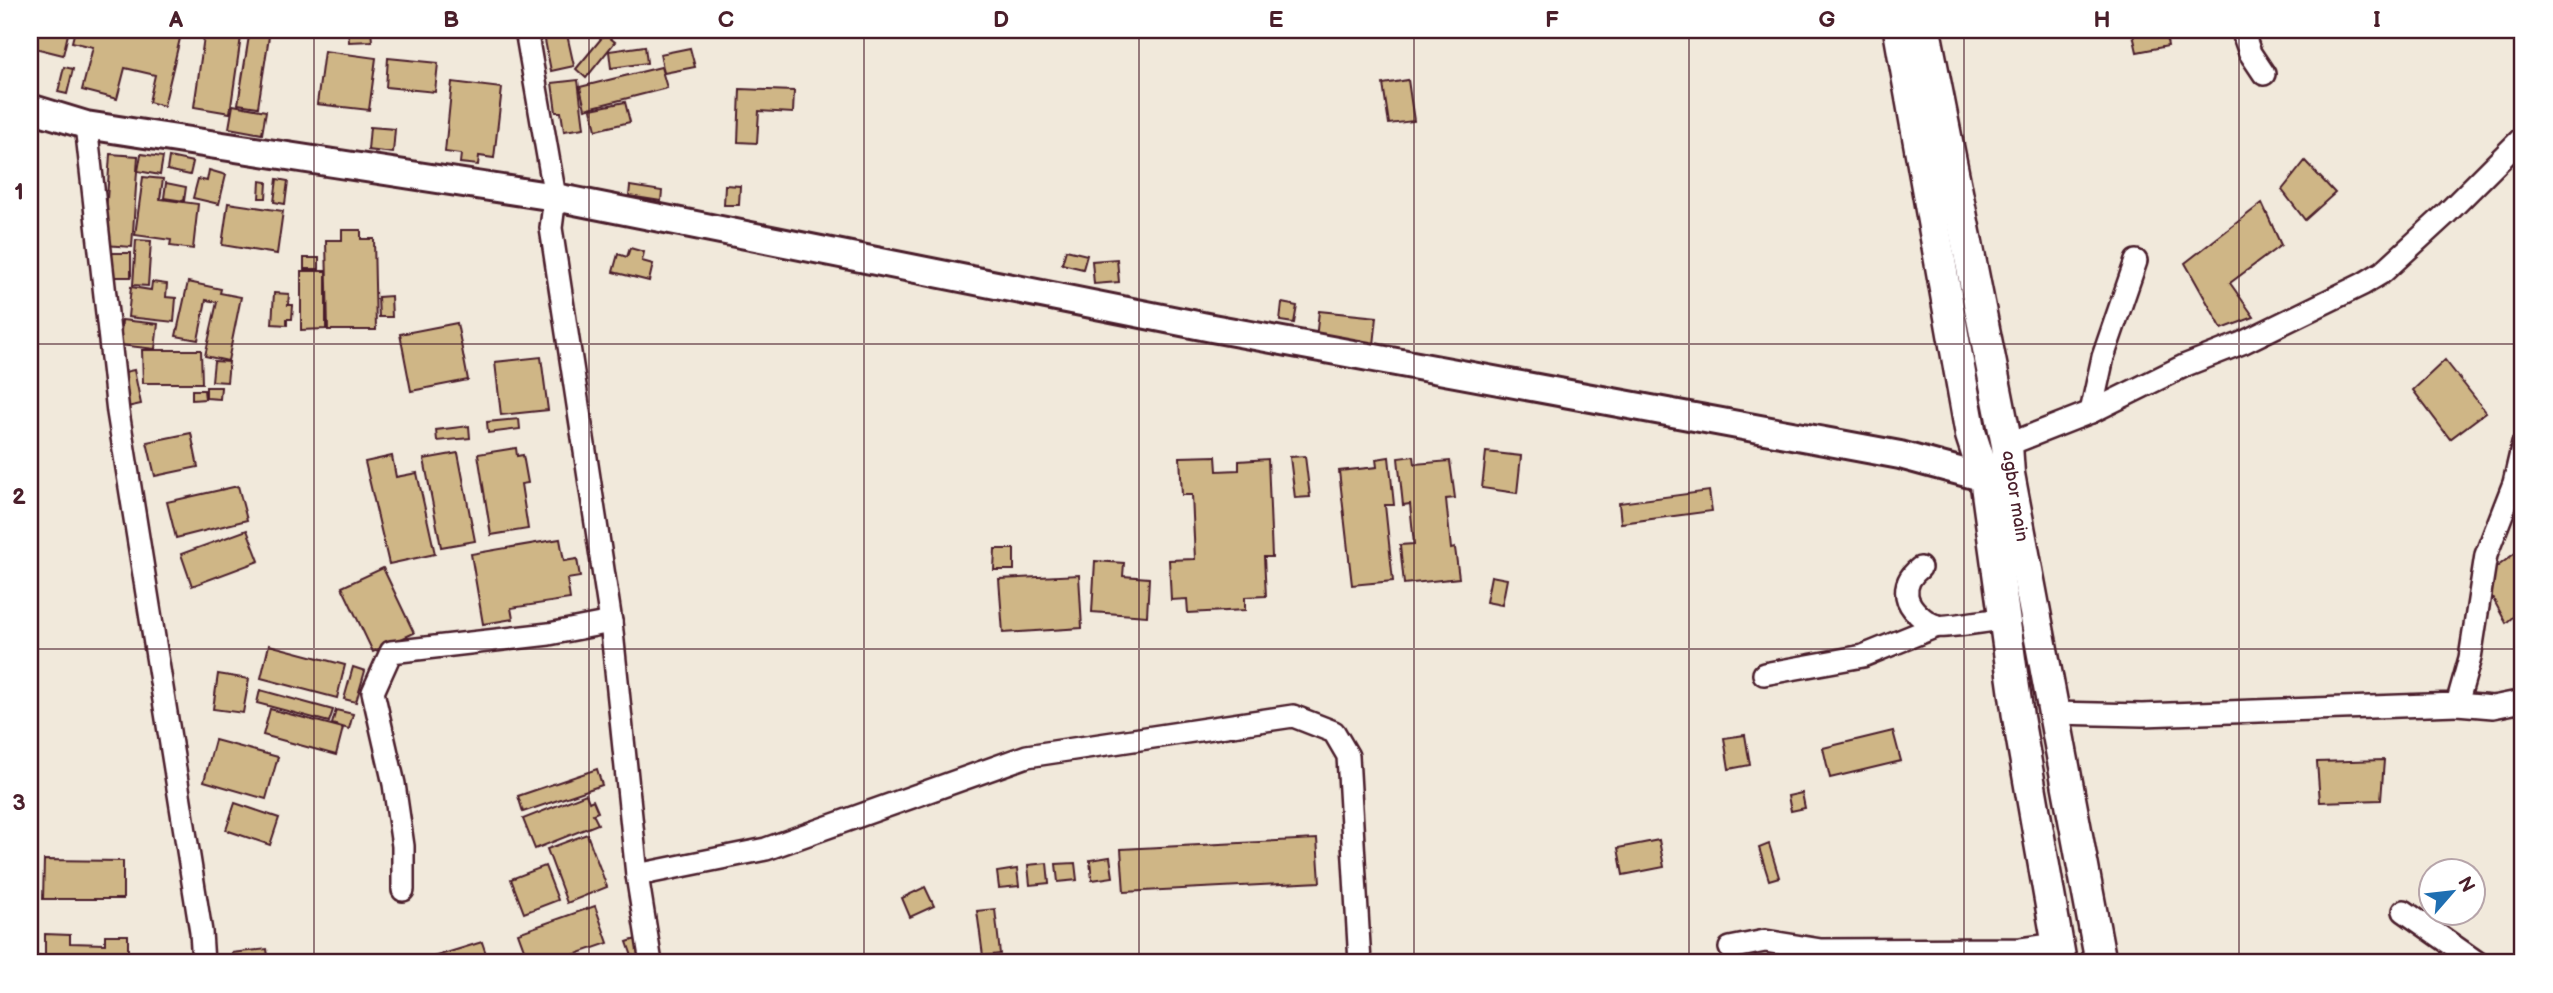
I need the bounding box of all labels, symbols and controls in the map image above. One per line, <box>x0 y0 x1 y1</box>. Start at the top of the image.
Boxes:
text: A <box>168 6 184 34</box>
text: B <box>443 6 459 34</box>
text: C <box>718 6 734 34</box>
text: D <box>993 6 1009 34</box>
text: E <box>1269 6 1284 34</box>
text: F <box>1545 6 1559 34</box>
text: G <box>1819 6 1836 34</box>
text: H <box>2093 6 2111 34</box>
text: I <box>2373 6 2381 34</box>
text: 1 <box>14 178 24 206</box>
street label: agbor main <box>1997 449 2033 543</box>
text: 2 <box>12 483 26 511</box>
text: 3 <box>12 789 26 817</box>
north arrow <box>2416 856 2486 926</box>
text: N <box>2452 873 2479 896</box>

